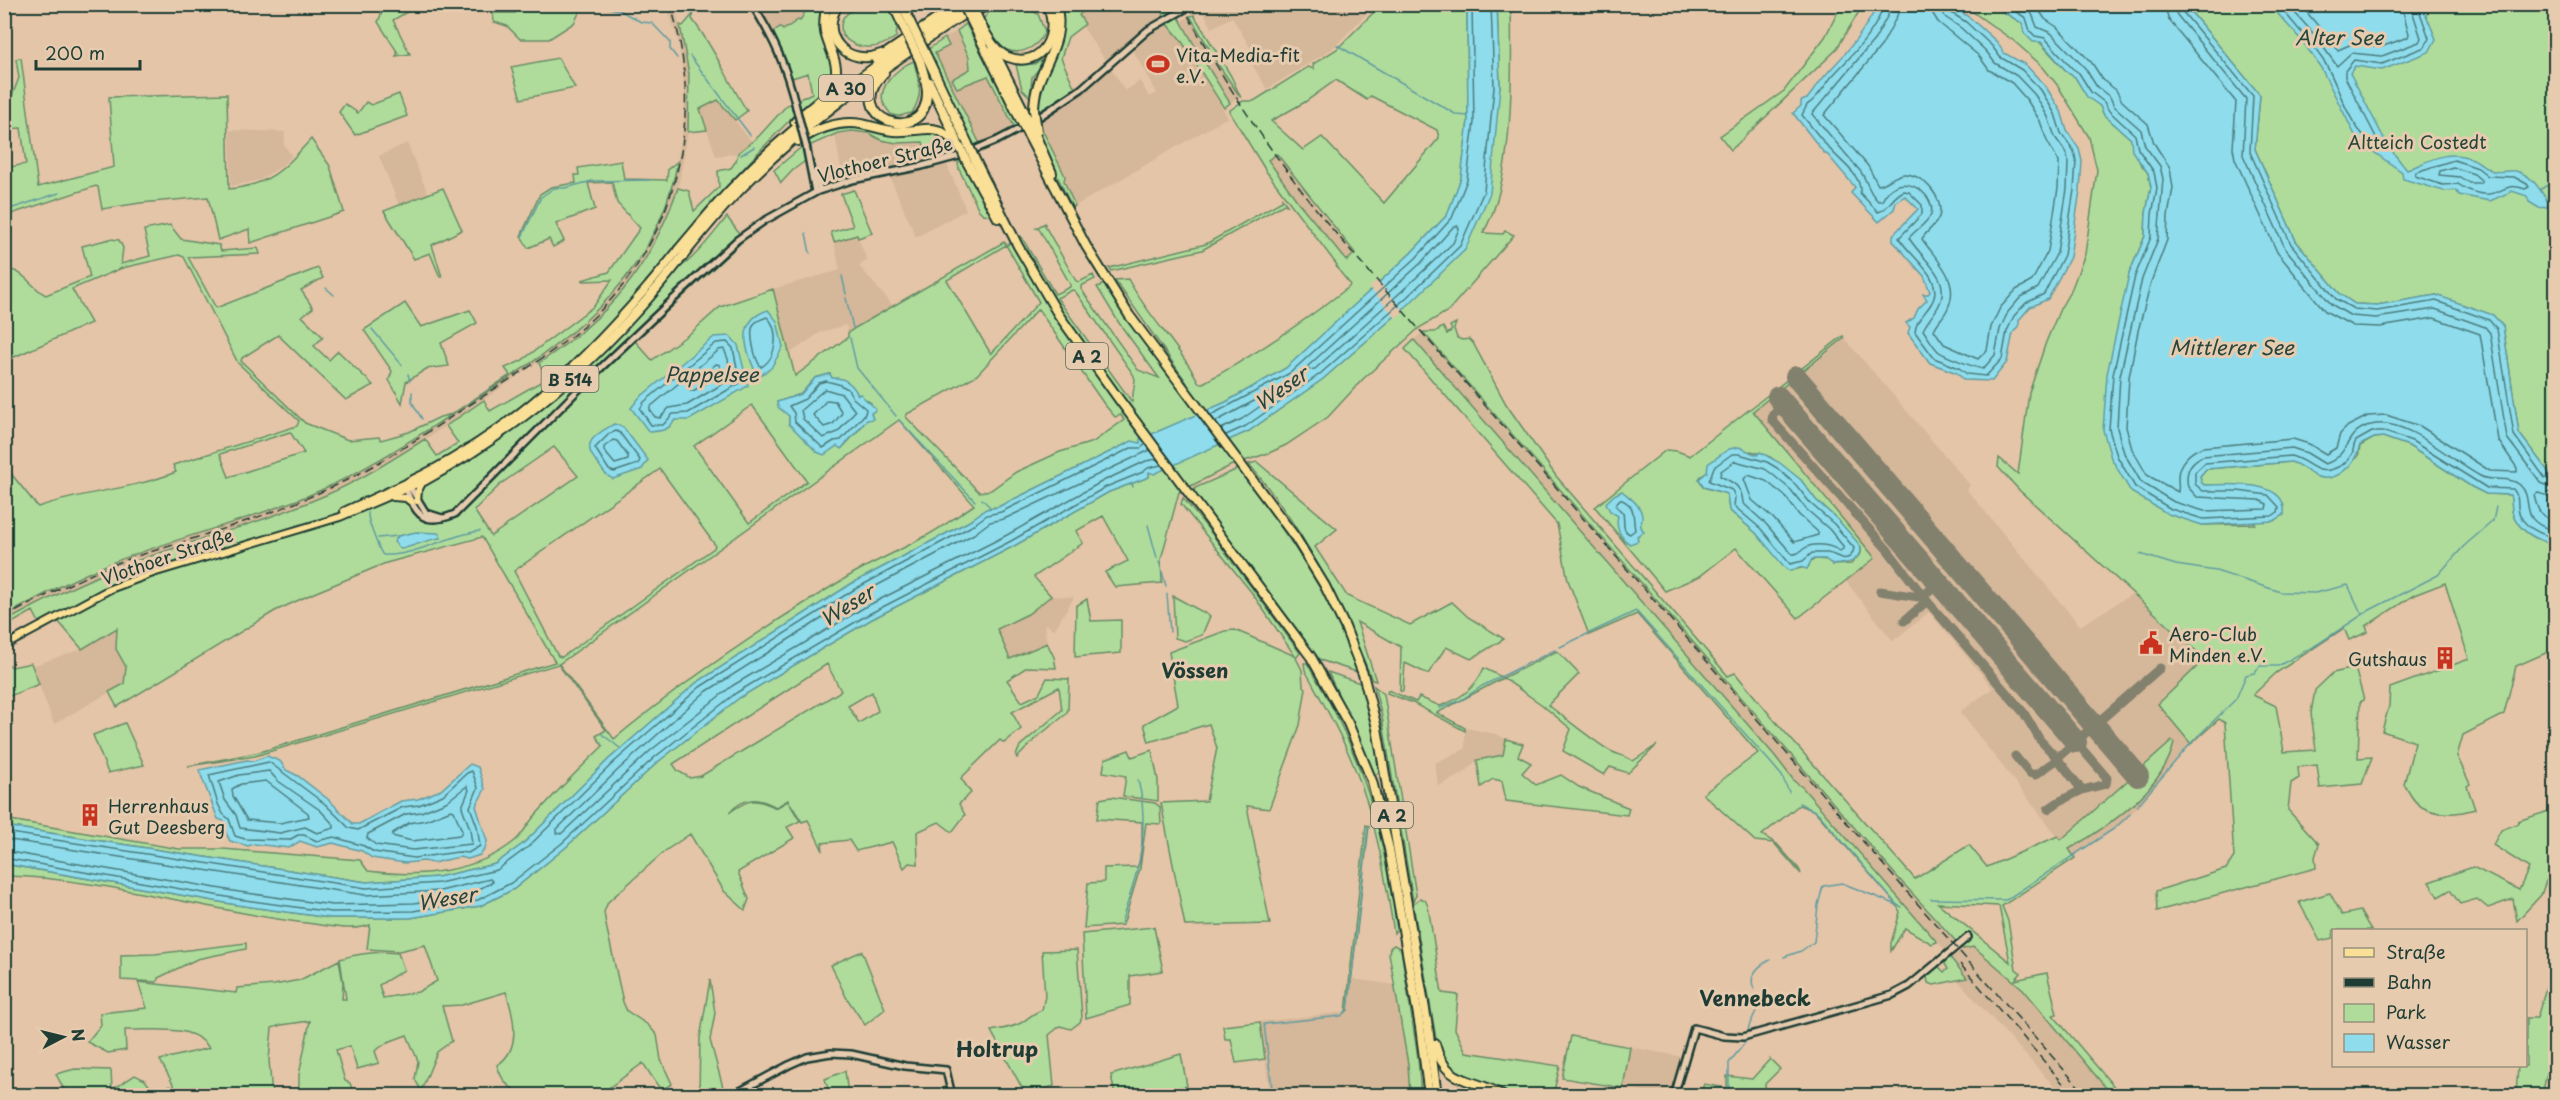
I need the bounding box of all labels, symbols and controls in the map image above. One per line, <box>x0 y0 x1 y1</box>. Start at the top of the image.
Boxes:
water label: Alter See <box>2295 22 2385 52</box>
scale bar <box>36 33 140 71</box>
text: 200 m <box>45 39 105 66</box>
place label: Vita-Media-fit e.V. <box>1176 41 1300 89</box>
sports icon: Vita-Media-fit e.V. <box>1145 51 1171 77</box>
road number: A 30 <box>819 75 873 101</box>
park label: Altteich Costedt <box>2347 128 2487 155</box>
street label: Vlothoer Straße <box>815 129 955 189</box>
water label: Mittlerer See <box>2170 332 2295 362</box>
road number: A 2 <box>1066 343 1108 369</box>
water label: Weser <box>1248 357 1316 417</box>
water label: Pappelsee <box>665 359 760 389</box>
road number: B 514 <box>542 366 598 392</box>
street label: Vlothoer Straße <box>97 521 237 591</box>
water label: Weser <box>814 575 882 633</box>
place label: Aero-Club Minden e.V. <box>2169 620 2267 668</box>
public building icon: Aero-Club Minden e.V. <box>2138 630 2164 656</box>
place label: Gutshaus <box>2348 645 2427 672</box>
building icon: Gutshaus <box>2432 645 2458 671</box>
district label: Vössen <box>1162 655 1228 685</box>
place label: Herrenhaus Gut Deesberg <box>108 792 225 840</box>
building icon: Herrenhaus Gut Deesberg <box>77 802 103 828</box>
road number: A 2 <box>1371 802 1413 828</box>
water label: Weser <box>415 878 481 917</box>
legend <box>2332 929 2527 1067</box>
text: Straße <box>2386 938 2446 965</box>
text: Bahn <box>2386 968 2432 995</box>
district label: Vennebeck <box>1699 981 1811 1013</box>
text: Park <box>2386 998 2426 1025</box>
north arrow <box>33 1007 93 1067</box>
text: N <box>66 1027 92 1043</box>
text: Wasser <box>2386 1028 2451 1055</box>
district label: Holtrup <box>956 1032 1038 1064</box>

